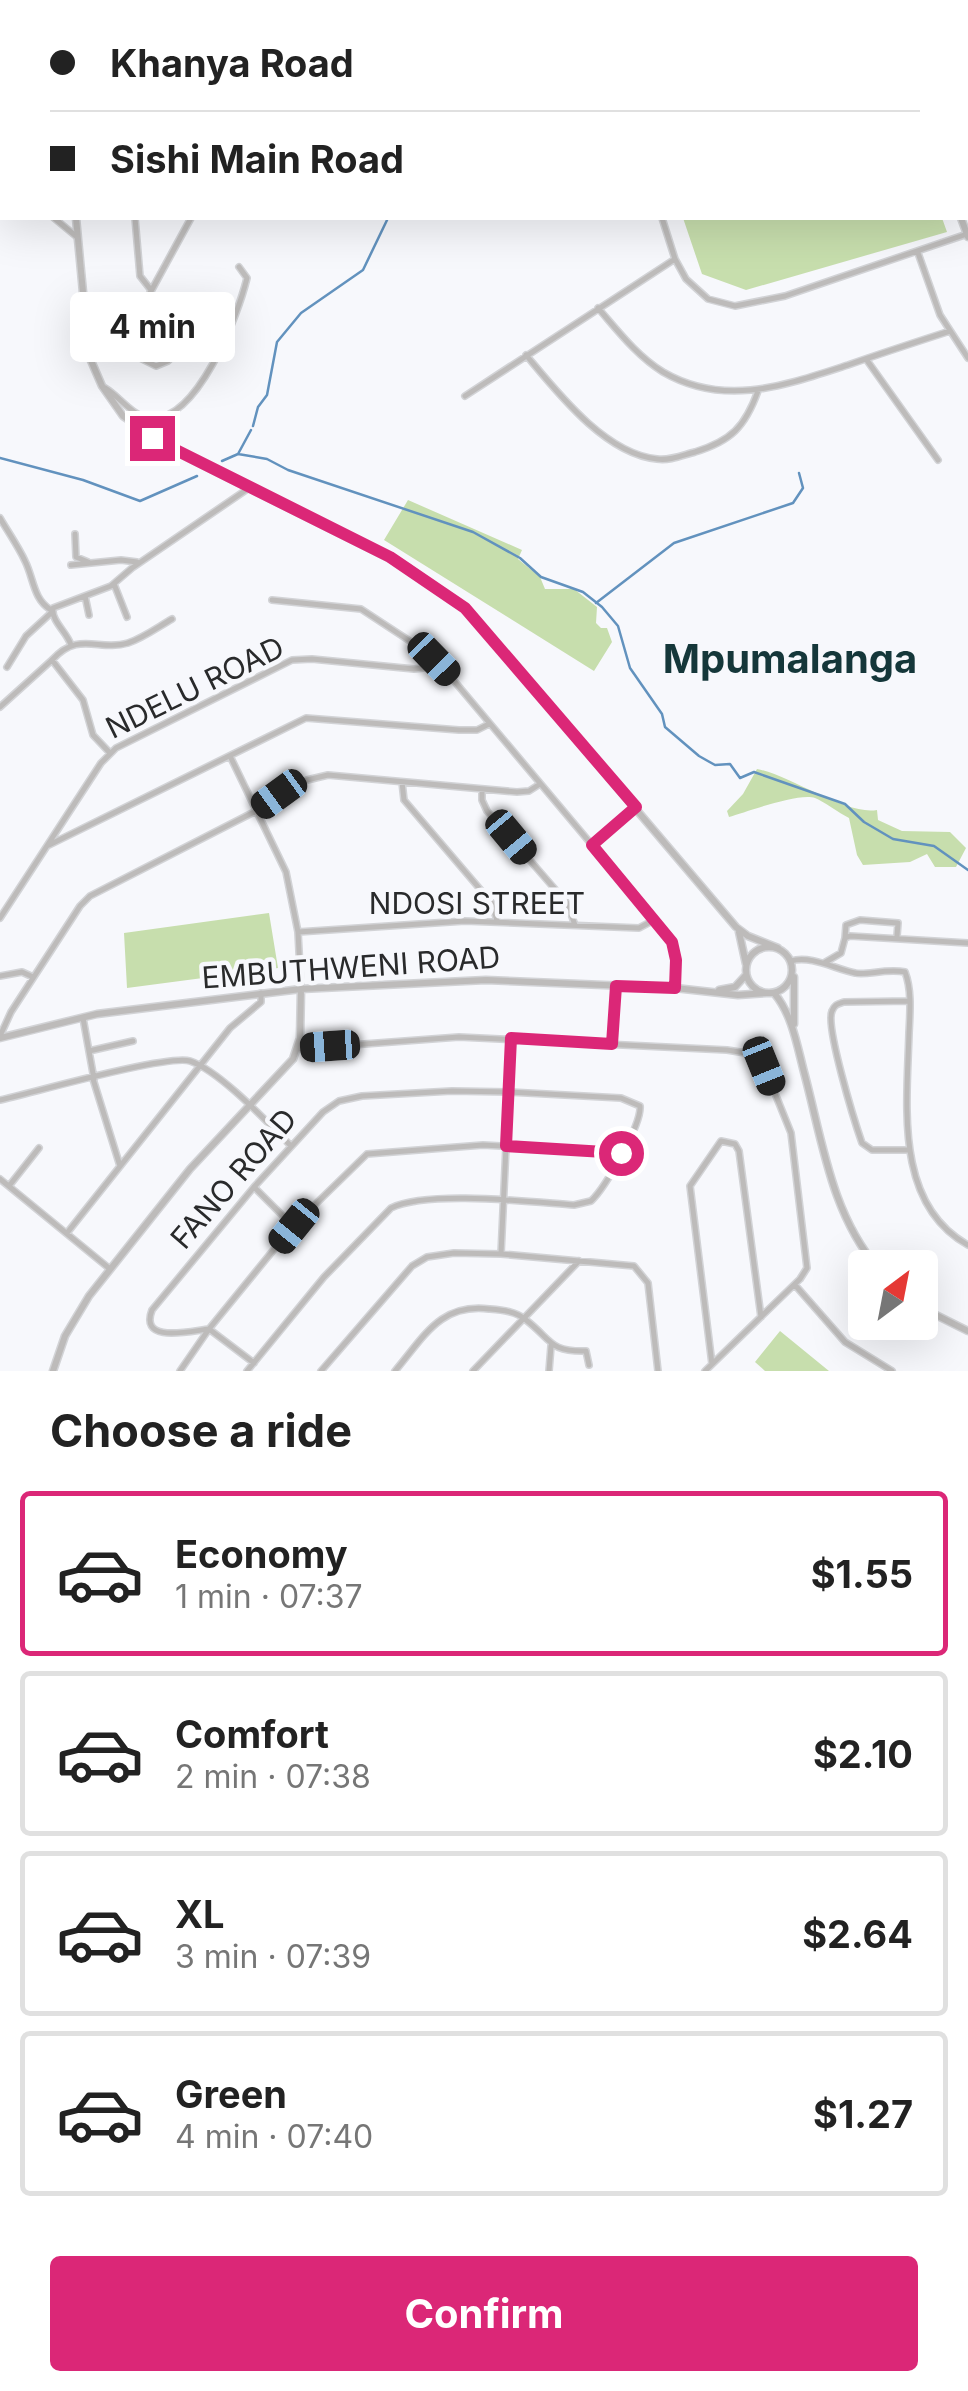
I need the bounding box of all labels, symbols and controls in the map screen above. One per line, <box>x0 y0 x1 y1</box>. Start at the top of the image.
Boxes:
text: Khanya Road <box>110 40 354 86</box>
text: Sishi Main Road <box>110 136 404 182</box>
callout: 4 min <box>70 293 234 363</box>
text: 4 min <box>109 307 196 346</box>
route end <box>130 416 175 461</box>
car <box>402 627 466 691</box>
street label: NDELU ROAD <box>100 628 289 746</box>
district label: Mpumalanga <box>663 634 917 683</box>
car <box>246 764 312 824</box>
car <box>480 804 542 870</box>
street label: NDOSI STREET <box>369 885 585 921</box>
street label: EMBUTHWENI ROAD <box>201 939 501 995</box>
car <box>299 1029 361 1063</box>
car <box>739 1033 789 1099</box>
street label: FANO ROAD <box>163 1101 304 1256</box>
route start <box>599 1131 644 1176</box>
car <box>263 1193 325 1259</box>
north arrow <box>848 1250 938 1340</box>
map controls <box>848 1250 938 1340</box>
text: Choose a ride <box>50 1403 352 1458</box>
icon: car <box>55 1529 145 1619</box>
text: Economy <box>175 1531 348 1577</box>
text: $1.55 <box>811 1551 913 1597</box>
text: 1 min · 07:37 <box>175 1577 363 1616</box>
icon: car <box>55 1709 145 1799</box>
text: Comfort <box>175 1711 329 1757</box>
text: $2.10 <box>813 1731 913 1777</box>
text: 2 min · 07:38 <box>175 1757 371 1796</box>
icon: car <box>55 1889 145 1979</box>
text: XL <box>175 1891 225 1937</box>
text: $2.64 <box>802 1911 913 1957</box>
text: 3 min · 07:39 <box>175 1937 371 1976</box>
icon: car <box>55 2069 145 2159</box>
text: Green <box>175 2071 287 2117</box>
text: $1.27 <box>813 2091 913 2137</box>
text: 4 min · 07:40 <box>175 2117 373 2156</box>
button: Confirm <box>50 2256 918 2371</box>

